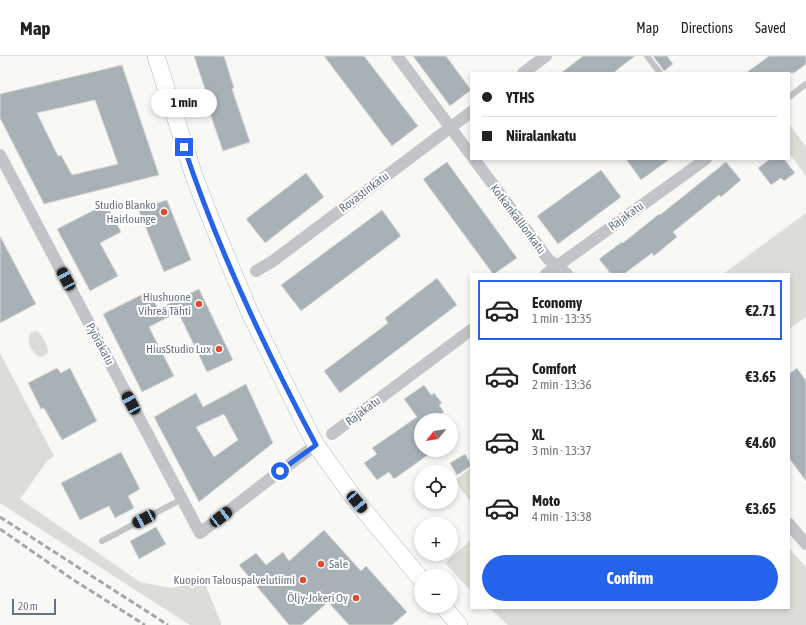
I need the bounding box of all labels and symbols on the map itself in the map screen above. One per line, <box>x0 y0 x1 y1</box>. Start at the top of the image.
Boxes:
callout: 1 min <box>151 89 217 117</box>
route end <box>175 138 193 156</box>
street label: Rovastinkatu <box>337 169 392 215</box>
street label: Kotkankallionkatu <box>487 182 549 257</box>
place label: Studio Blanko Hairlounge <box>95 198 156 226</box>
street label: Rajakatu <box>606 198 646 233</box>
marker: Studio Blanko Hairlounge <box>159 207 169 217</box>
car <box>55 266 77 292</box>
place label: Hiushuone Vihreä Tähti <box>138 290 191 318</box>
marker: Hiushuone Vihreä Tähti <box>194 299 204 309</box>
street label: Pyöräkatu <box>83 321 117 367</box>
place label: HiusStudio Lux <box>146 342 211 356</box>
marker: HiusStudio Lux <box>214 344 224 354</box>
car <box>120 390 142 416</box>
street label: Rajakatu <box>343 393 383 429</box>
north arrow <box>414 413 458 457</box>
route start <box>271 462 289 480</box>
car <box>345 489 369 515</box>
car <box>208 505 234 529</box>
car <box>131 508 157 530</box>
place label: Sale <box>329 557 348 571</box>
marker: Sale <box>316 559 326 569</box>
place label: Kuopion Talouspalvelutiimi <box>174 573 295 587</box>
marker: Kuopion Talouspalvelutiimi <box>298 575 308 585</box>
place label: Öljy-Jokeri Oy <box>287 591 348 605</box>
marker: Öljy-Jokeri Oy <box>351 593 361 603</box>
scale bar <box>12 597 56 616</box>

